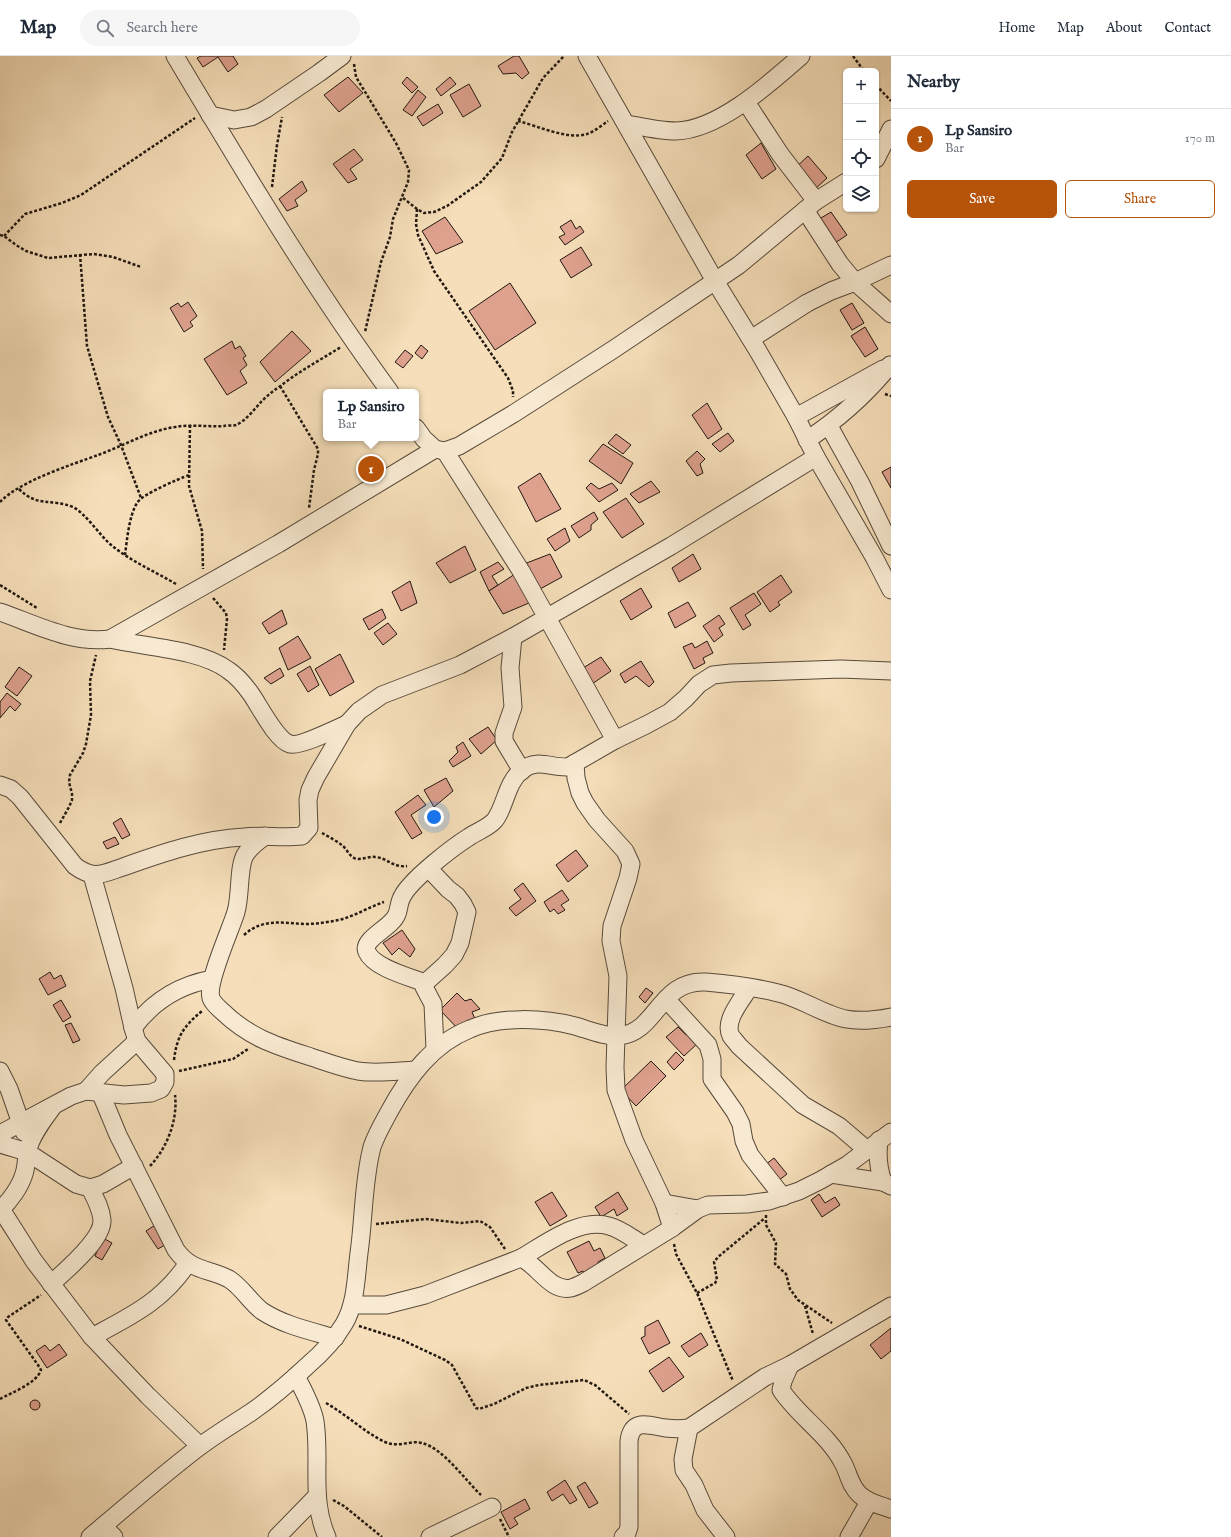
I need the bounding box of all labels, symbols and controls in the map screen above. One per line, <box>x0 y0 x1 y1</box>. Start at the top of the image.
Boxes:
search box <box>80 10 360 46</box>
text: Map <box>20 16 56 40</box>
icon: search <box>94 17 116 39</box>
text: Search here <box>126 18 198 37</box>
text: Home <box>999 19 1035 37</box>
text: Map <box>1057 19 1084 37</box>
text: About <box>1106 19 1142 37</box>
text: Contact <box>1164 19 1211 37</box>
map controls <box>843 68 879 212</box>
button: + <box>843 68 879 104</box>
text: Nearby <box>907 72 960 93</box>
button: − <box>843 104 879 140</box>
text: Lp Sansiro <box>945 121 1012 140</box>
text: 1 <box>918 130 922 147</box>
text: 170 m <box>1185 130 1215 147</box>
button: locate <box>843 140 879 176</box>
text: Bar <box>945 140 964 157</box>
button: layers <box>843 176 879 212</box>
button: Save <box>907 180 1057 218</box>
button: Share <box>1065 180 1215 218</box>
popup <box>323 389 419 441</box>
text: Lp Sansiro <box>337 397 405 416</box>
text: Bar <box>337 416 356 433</box>
pin: 1 <box>358 454 384 484</box>
your location <box>424 807 444 827</box>

